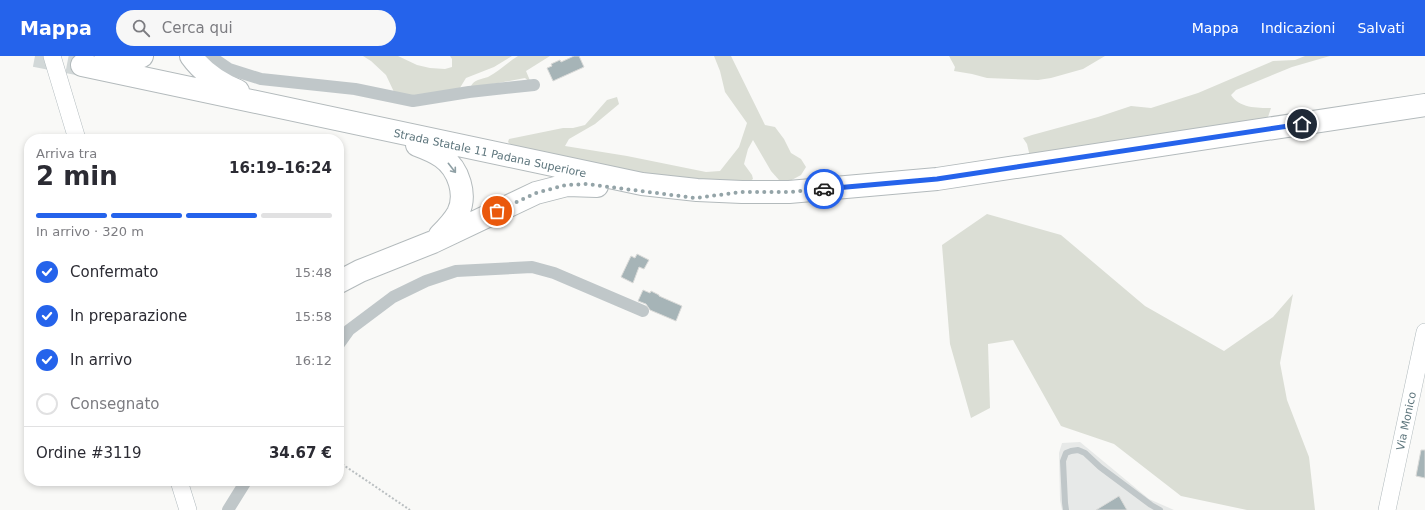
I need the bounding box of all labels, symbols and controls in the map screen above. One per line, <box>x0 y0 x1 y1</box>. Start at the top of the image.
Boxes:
search box <box>116 10 396 46</box>
text: Mappa <box>20 17 92 39</box>
icon: search <box>130 17 152 39</box>
text: Cerca qui <box>162 19 233 37</box>
text: Mappa <box>1192 20 1239 36</box>
text: Indicazioni <box>1261 20 1335 36</box>
text: Salvati <box>1357 20 1405 36</box>
pin <box>1285 107 1319 141</box>
icon: home <box>1291 113 1313 135</box>
street label: Strada Statale 11 Padana Superiore <box>392 127 588 180</box>
text: Arriva tra <box>36 146 97 161</box>
text: 16:19–16:24 <box>229 159 332 177</box>
text: 2 min <box>36 161 118 191</box>
one-way arrow <box>447 162 456 173</box>
courier <box>804 169 844 209</box>
icon: car <box>813 178 835 200</box>
pin <box>480 194 514 228</box>
icon: bag <box>486 200 508 222</box>
text: In arrivo · 320 m <box>36 224 144 239</box>
icon: check <box>36 261 58 283</box>
text: Confermato <box>70 263 158 281</box>
text: 15:48 <box>295 265 332 280</box>
icon: check <box>36 305 58 327</box>
text: In preparazione <box>70 307 187 325</box>
text: 15:58 <box>295 309 332 324</box>
icon: check <box>36 349 58 371</box>
text: In arrivo <box>70 351 132 369</box>
text: 16:12 <box>295 353 332 368</box>
street label: Via Monico <box>1394 390 1419 452</box>
text: Consegnato <box>70 395 159 413</box>
text: Ordine #3119 <box>36 444 142 462</box>
text: 34.67 € <box>269 444 332 462</box>

